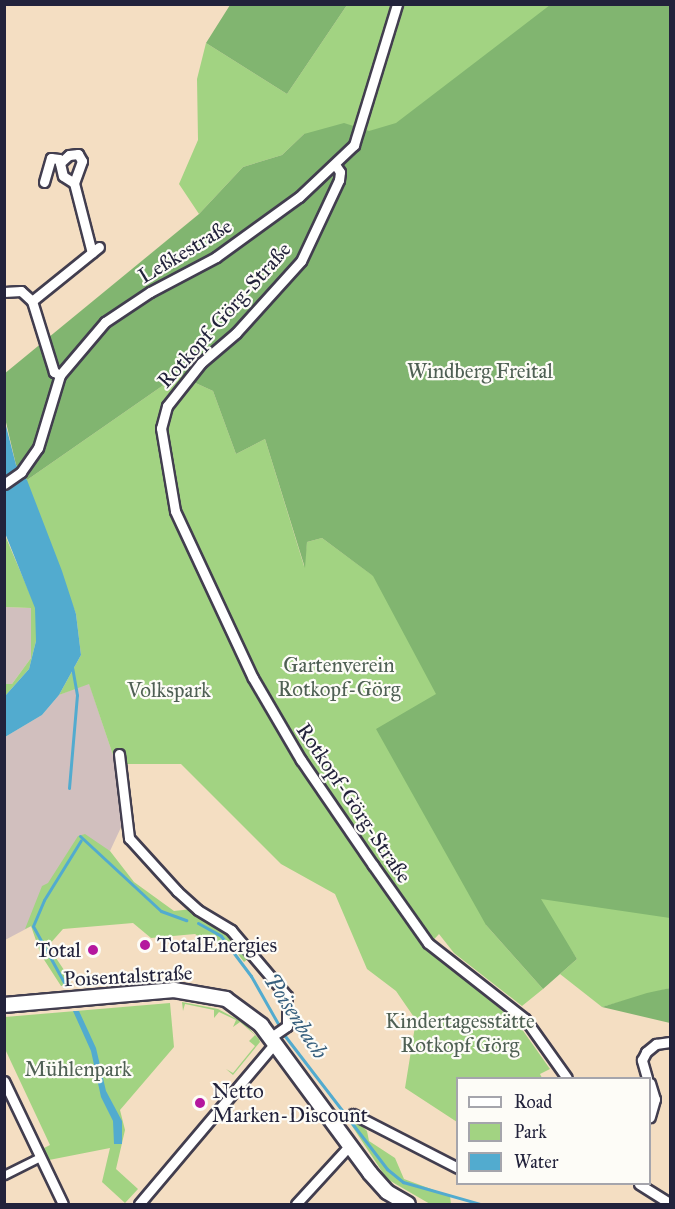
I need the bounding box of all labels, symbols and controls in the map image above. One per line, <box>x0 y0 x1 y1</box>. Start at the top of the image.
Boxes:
street label: Leßkestraße <box>134 213 236 289</box>
street label: Rotkopf-Görg-Straße <box>152 237 296 393</box>
park label: Windberg Freital <box>407 358 553 384</box>
park label: Gartenverein Rotkopf-Görg <box>278 652 400 702</box>
park label: Volkspark <box>127 677 211 703</box>
street label: Rotkopf-Görg-Straße <box>291 718 417 888</box>
place label: TotalEnergies <box>157 932 277 958</box>
place label: Total <box>36 937 81 963</box>
marker: TotalEnergies <box>138 938 152 952</box>
marker: Total <box>86 943 100 957</box>
street label: Poisentalstraße <box>63 960 193 992</box>
water label: Poisenbach <box>259 968 333 1064</box>
park label: Kindertagesstätte Rotkopf Görg <box>385 1008 535 1058</box>
park label: Mühlenpark <box>25 1056 131 1082</box>
legend <box>456 1077 651 1185</box>
place label: Netto Marken-Discount <box>212 1078 368 1128</box>
text: Road <box>514 1091 552 1113</box>
marker: Netto Marken-Discount <box>193 1096 207 1110</box>
text: Park <box>514 1121 547 1143</box>
text: Water <box>514 1151 558 1173</box>

